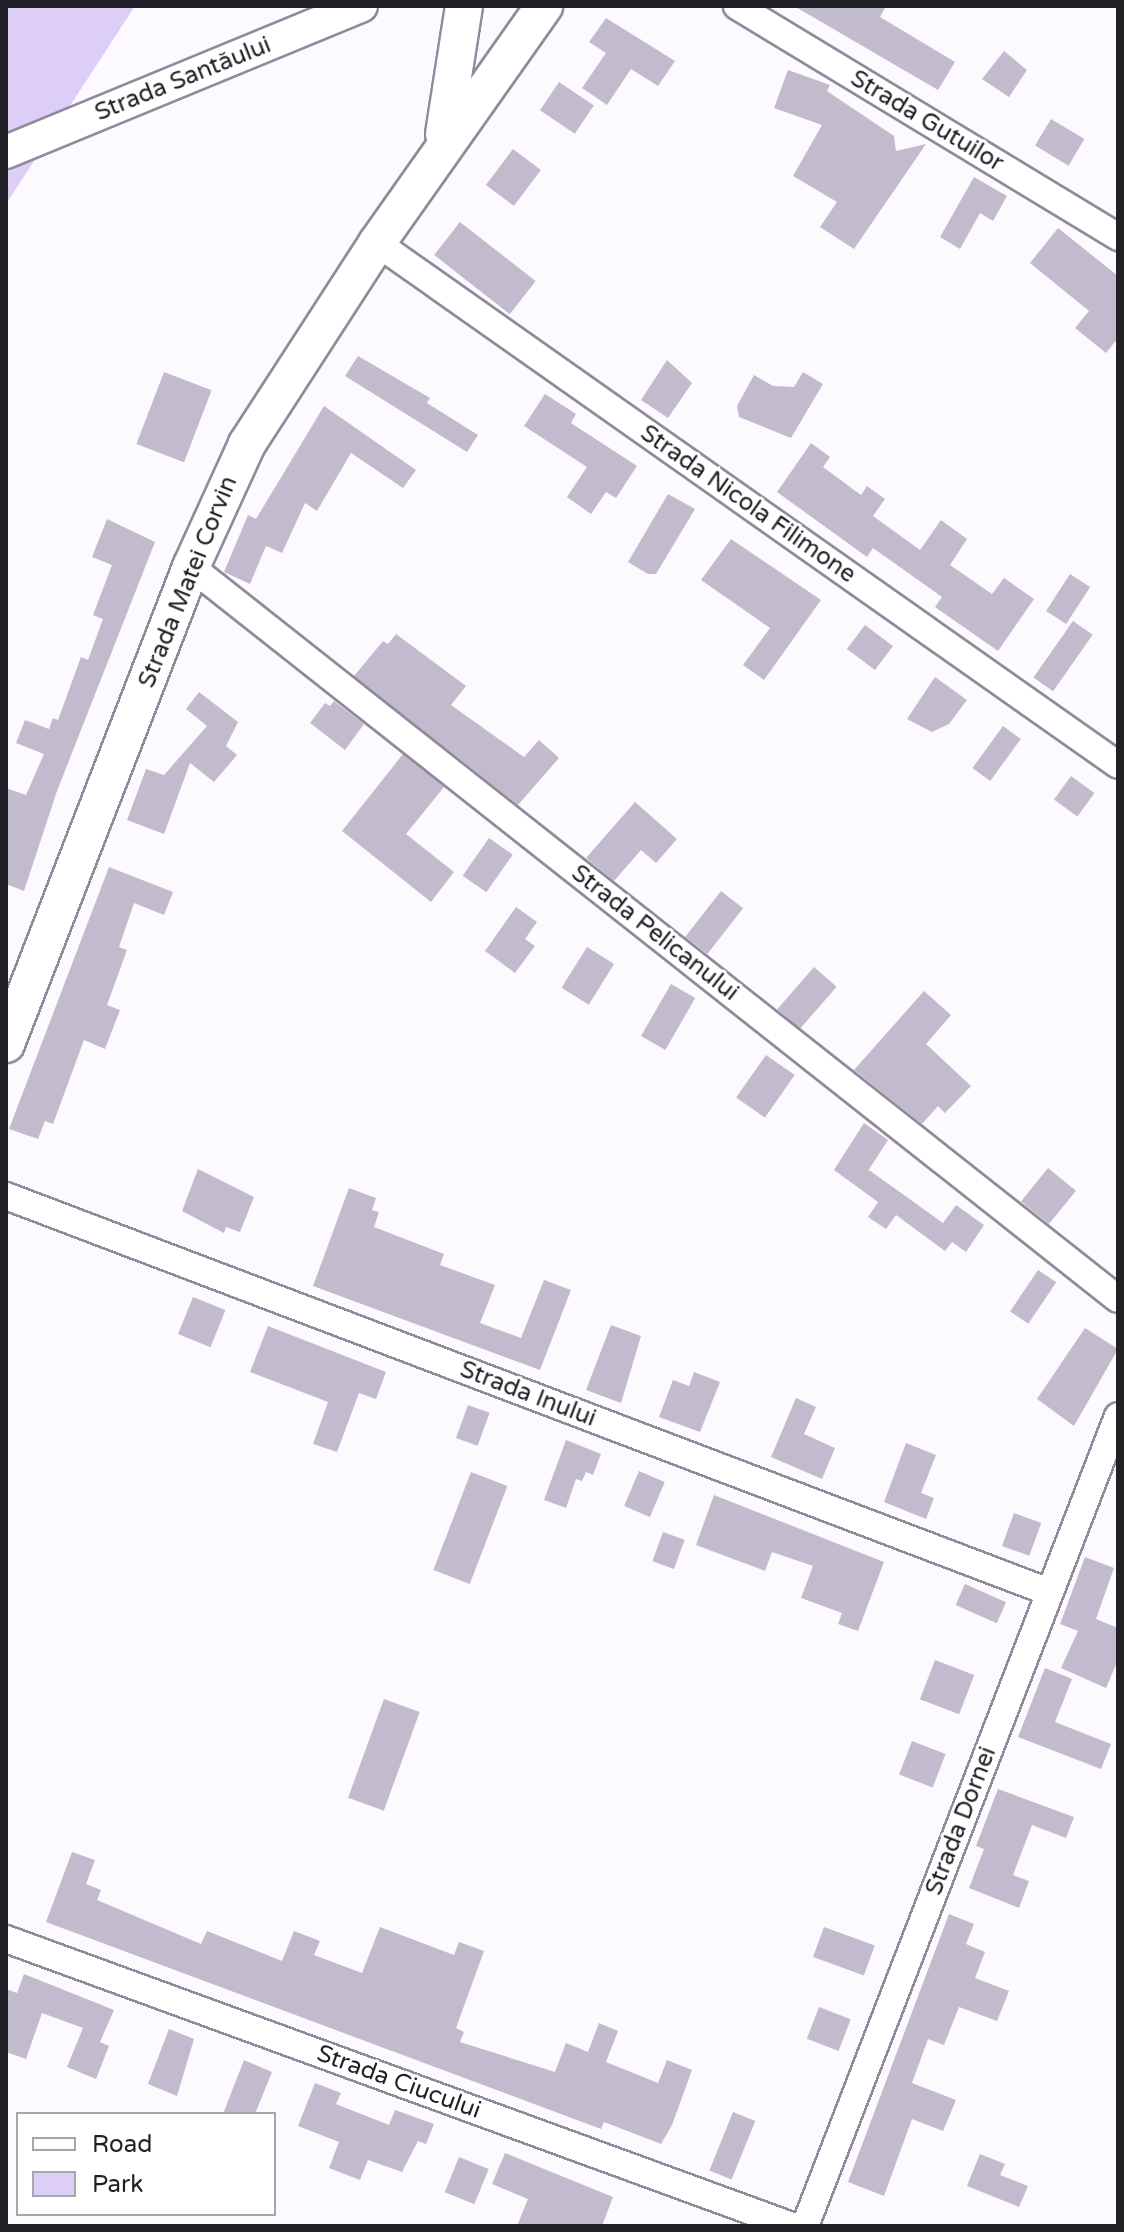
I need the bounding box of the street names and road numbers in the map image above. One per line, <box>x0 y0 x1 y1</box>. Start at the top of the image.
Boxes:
street label: Strada Santăului <box>91 31 275 127</box>
street label: Strada Gutuilor <box>845 64 1009 178</box>
street label: Strada Nicola Filimone <box>635 419 861 589</box>
street label: Strada Matei Corvin <box>132 472 244 692</box>
street label: Strada Pelicanului <box>566 859 744 1007</box>
street label: Strada Inului <box>456 1355 600 1433</box>
street label: Strada Dornei <box>920 1743 1002 1899</box>
street label: Strada Ciucului <box>313 2039 485 2125</box>

